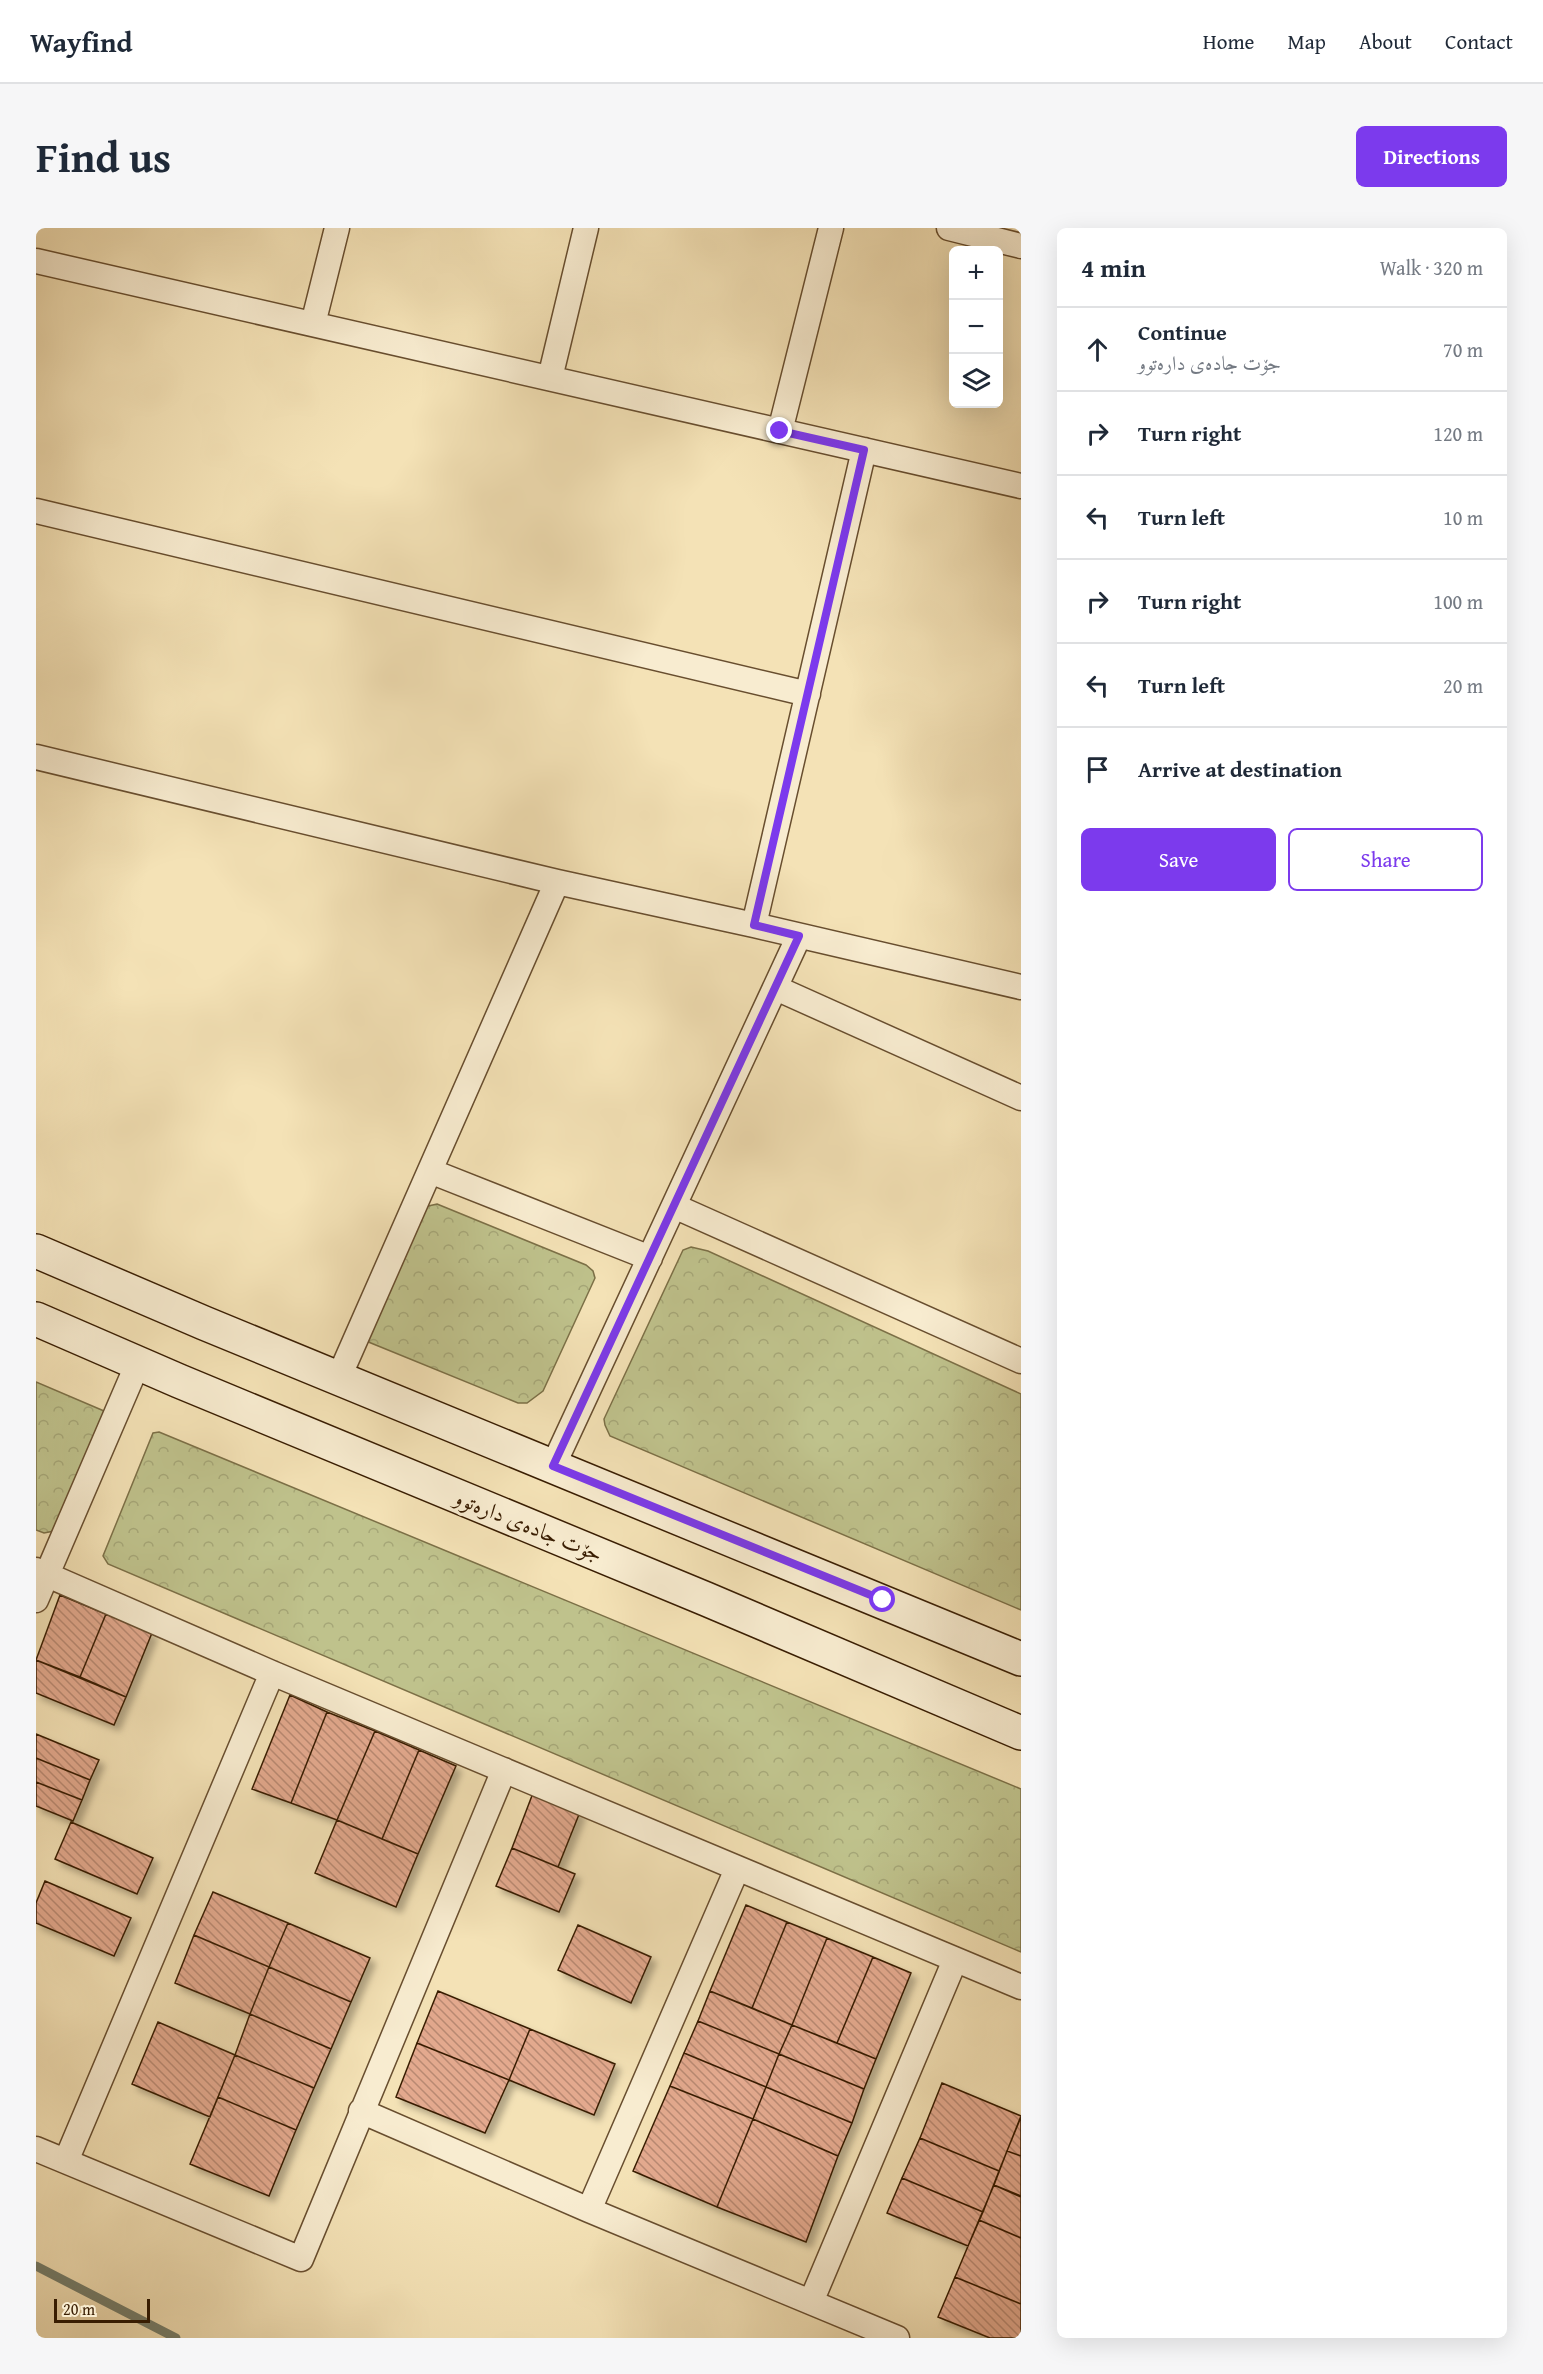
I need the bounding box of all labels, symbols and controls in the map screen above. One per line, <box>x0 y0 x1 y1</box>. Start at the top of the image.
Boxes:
text: Wayfind <box>30 21 132 62</box>
text: Home <box>1203 26 1254 57</box>
text: Map <box>1287 26 1326 57</box>
text: About <box>1359 26 1412 57</box>
text: Contact <box>1445 26 1513 57</box>
text: Find us <box>36 126 171 187</box>
button: Directions <box>1356 126 1507 187</box>
map controls <box>949 246 1003 408</box>
button: + <box>949 246 1003 300</box>
text: 4 min <box>1081 248 1146 287</box>
text: Walk · 320 m <box>1380 253 1483 282</box>
button: − <box>949 300 1003 354</box>
text: Continue <box>1138 316 1227 348</box>
icon: ahead <box>1081 333 1114 366</box>
text: 70 m <box>1443 335 1483 364</box>
text: جۆت جادەی دارەتوو <box>1138 348 1281 377</box>
button: layers <box>949 354 1003 408</box>
route end <box>766 417 792 443</box>
icon: right <box>1081 417 1114 450</box>
text: Turn right <box>1138 417 1241 449</box>
text: 120 m <box>1433 419 1483 448</box>
icon: left <box>1081 501 1114 534</box>
text: Turn left <box>1138 501 1225 533</box>
text: 10 m <box>1443 503 1483 532</box>
icon: right <box>1081 585 1114 618</box>
text: Turn right <box>1138 585 1241 617</box>
text: 100 m <box>1433 587 1483 616</box>
icon: left <box>1081 669 1114 702</box>
text: Turn left <box>1138 669 1225 701</box>
text: 20 m <box>1443 671 1483 700</box>
icon: arrive <box>1081 753 1114 786</box>
text: Arrive at destination <box>1138 753 1342 785</box>
button: Save <box>1081 828 1276 891</box>
button: Share <box>1288 828 1483 891</box>
street label: جۆت جادەی دارەتوو <box>448 1480 608 1569</box>
route start <box>869 1586 895 1612</box>
scale bar <box>54 2296 150 2324</box>
text: 20 m <box>63 2297 95 2321</box>

